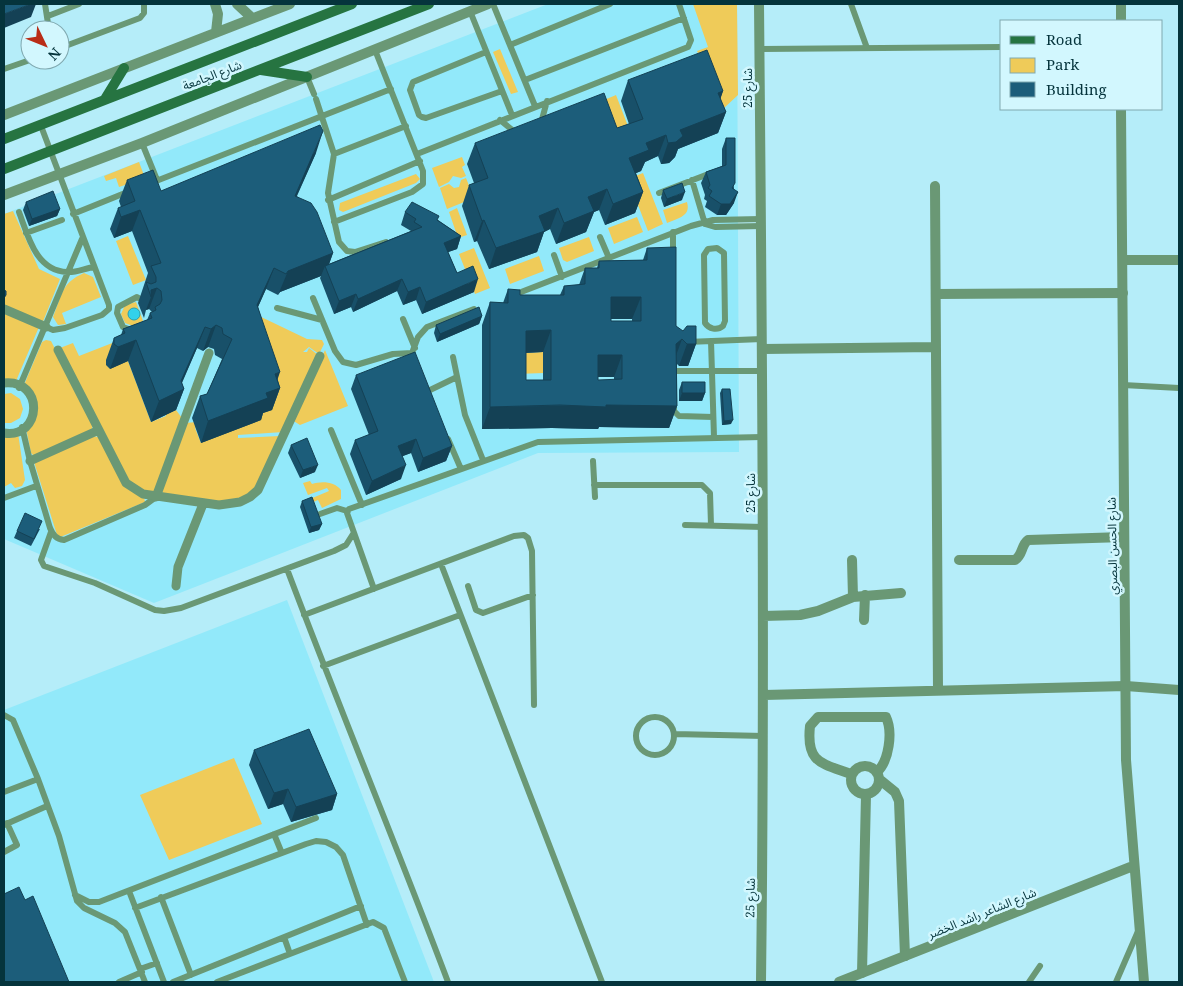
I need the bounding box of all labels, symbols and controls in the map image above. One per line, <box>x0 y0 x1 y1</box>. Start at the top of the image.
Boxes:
north arrow <box>20 20 70 70</box>
legend <box>1000 20 1163 110</box>
text: Road <box>1046 29 1082 49</box>
text: N <box>44 44 66 65</box>
text: Park <box>1046 54 1080 74</box>
street label: شارع الجامعة <box>180 56 244 95</box>
street label: شارع 25 <box>739 68 757 108</box>
text: Building <box>1046 79 1107 99</box>
street label: شارع 25 <box>742 473 760 513</box>
street label: شارع الحسن البصري <box>1103 497 1123 595</box>
street label: شارع 25 <box>741 878 760 918</box>
street label: شارع الشاعر راشد الخضر <box>924 883 1039 944</box>

